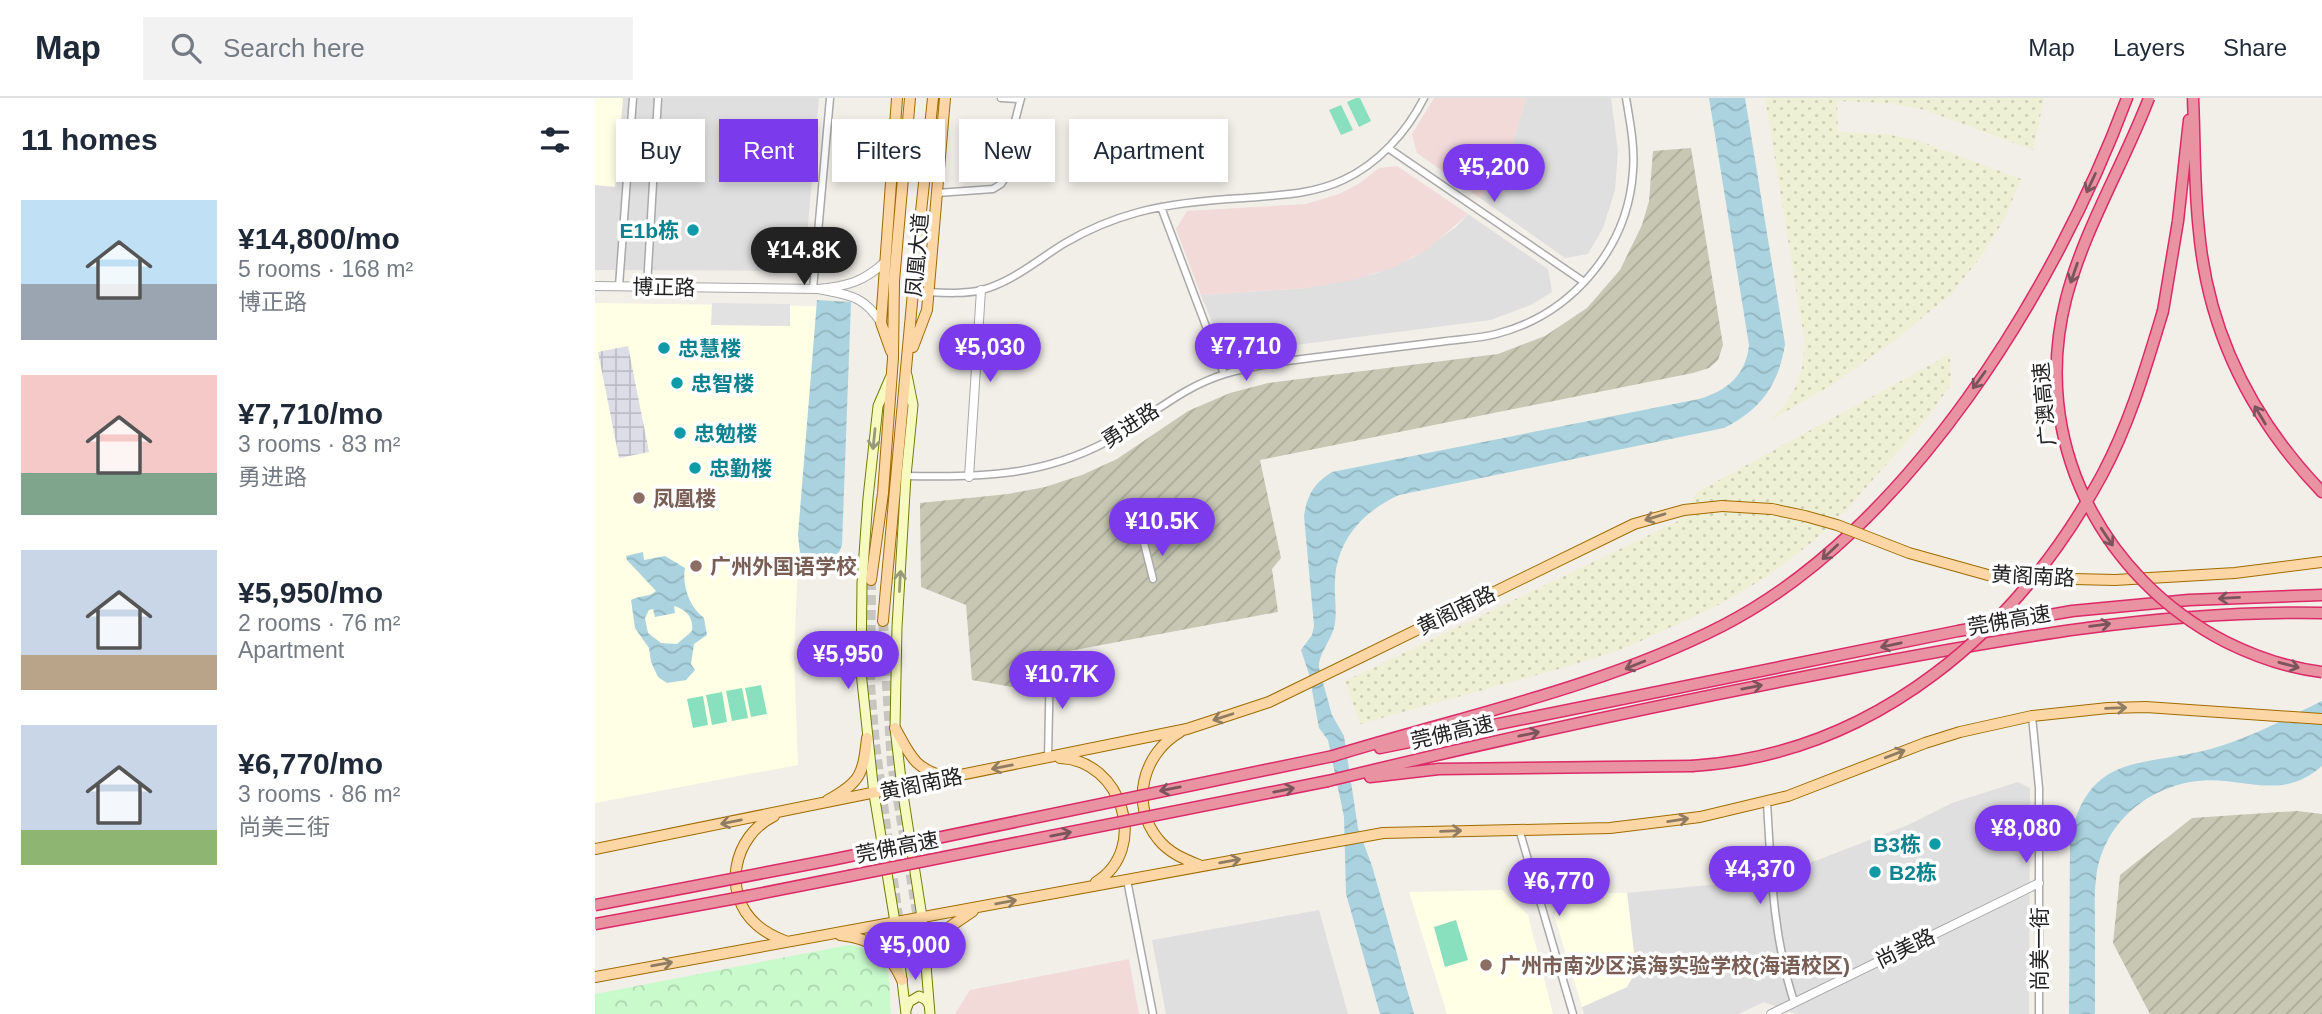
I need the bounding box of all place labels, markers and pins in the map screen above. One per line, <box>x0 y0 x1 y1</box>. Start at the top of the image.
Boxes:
pin: ¥5,200 <box>1437 144 1551 204</box>
place label: E1b栋 <box>619 219 679 242</box>
marker: E1b栋 <box>685 222 701 238</box>
pin: ¥14.8K <box>747 228 861 287</box>
pin: ¥5,030 <box>933 324 1047 384</box>
pin: ¥7,710 <box>1189 324 1303 383</box>
place label: 忠慧楼 <box>678 337 741 360</box>
marker: 忠慧楼 <box>656 340 672 356</box>
place label: 忠智楼 <box>691 372 754 395</box>
marker: 忠智楼 <box>669 375 685 391</box>
place label: 忠勉楼 <box>694 422 757 445</box>
marker: 忠勉楼 <box>672 425 688 441</box>
place label: 忠勤楼 <box>709 457 772 480</box>
marker: 忠勤楼 <box>687 460 703 476</box>
place label: 凤凰楼 <box>653 487 716 510</box>
marker: 凤凰楼 <box>631 490 647 506</box>
pin: ¥10.5K <box>1105 498 1219 558</box>
place label: 广州外国语学校 <box>710 555 857 578</box>
marker: 广州外国语学校 <box>688 558 704 574</box>
pin: ¥5,950 <box>791 632 905 691</box>
pin: ¥10.7K <box>1005 652 1119 711</box>
pin: ¥8,080 <box>1969 806 2083 865</box>
place label: B3栋 <box>1873 833 1921 856</box>
marker: B3栋 <box>1927 836 1943 852</box>
pin: ¥4,370 <box>1703 846 1817 906</box>
pin: ¥6,770 <box>1502 858 1616 918</box>
place label: B2栋 <box>1889 861 1937 884</box>
marker: B2栋 <box>1867 864 1883 880</box>
pin: ¥5,000 <box>858 922 972 982</box>
place label: 广州市南沙区滨海实验学校(海语校区) <box>1500 954 1850 977</box>
marker: 广州市南沙区滨海实验学校(海语校区) <box>1478 957 1494 973</box>

